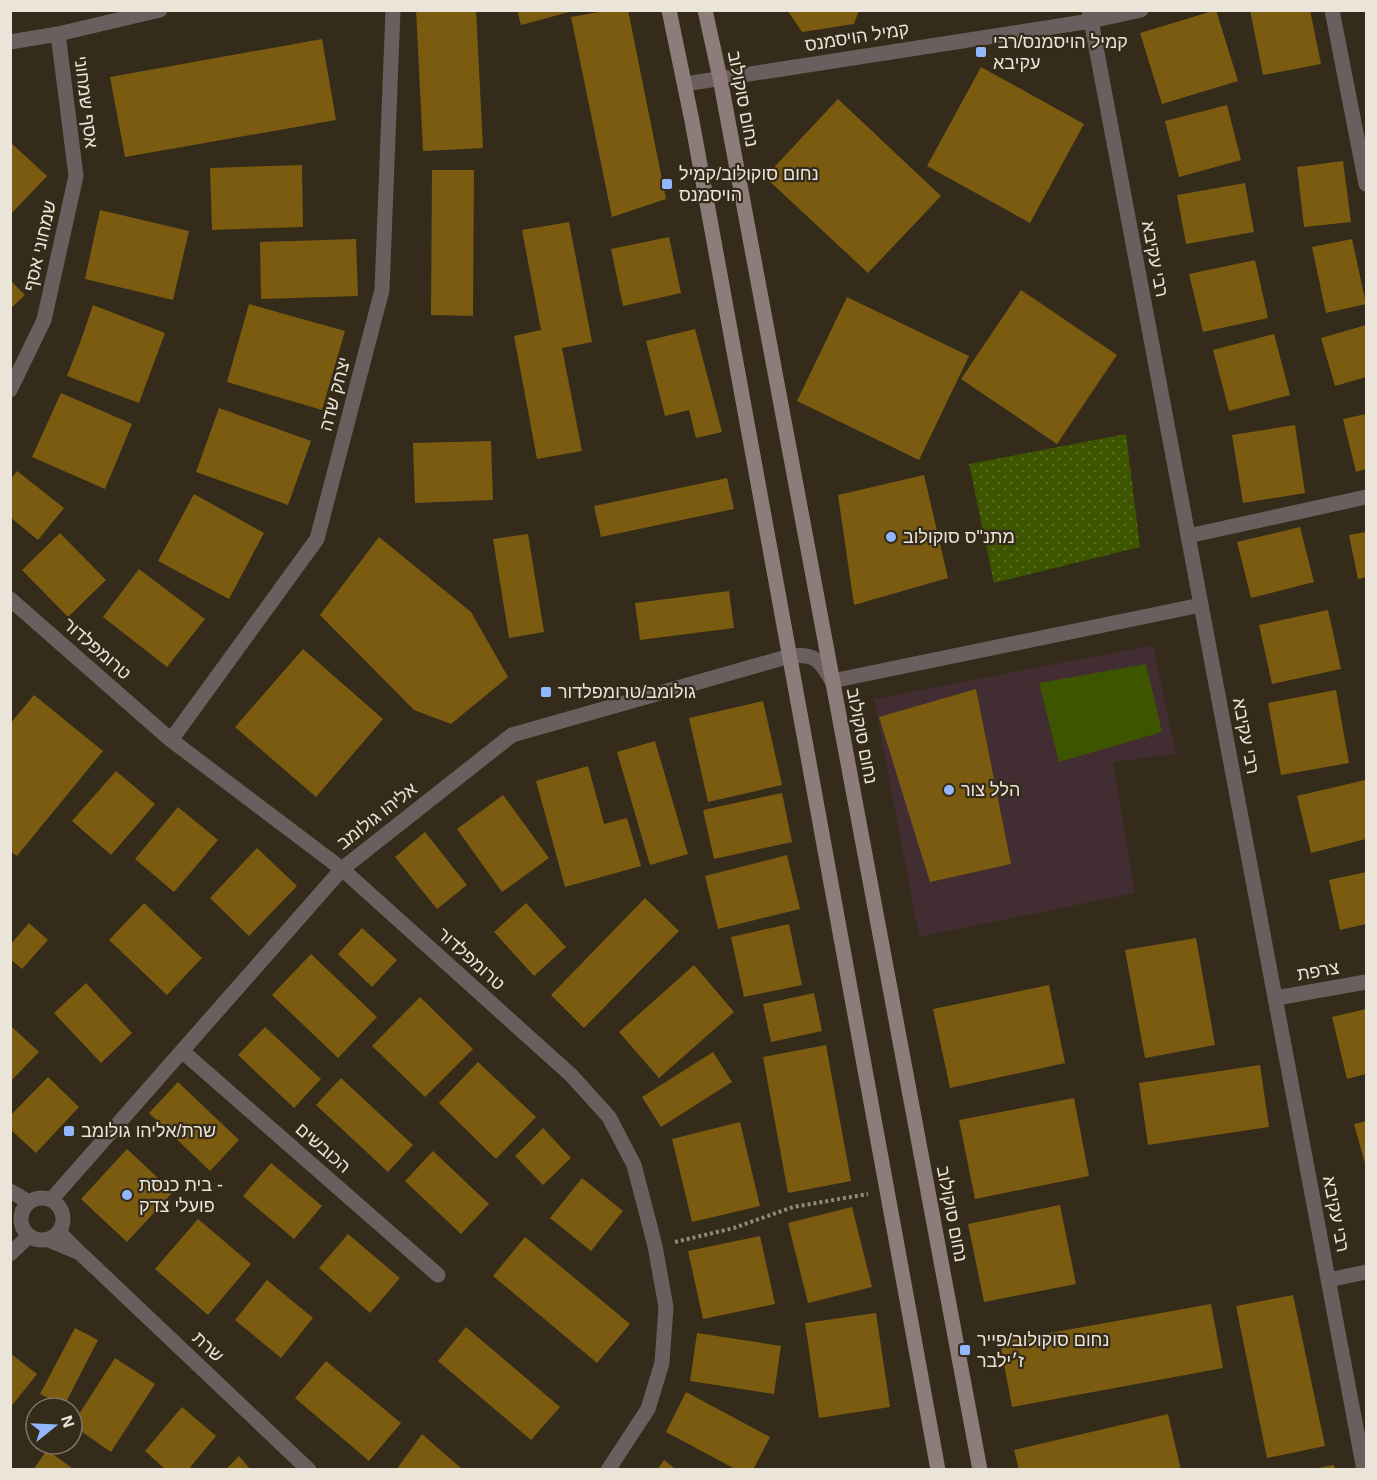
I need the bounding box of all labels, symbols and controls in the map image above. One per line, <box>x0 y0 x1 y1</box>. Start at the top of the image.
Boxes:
street label: קמיל הויסמנס <box>803 19 911 55</box>
place label: קמיל הויסמנס/רבי עקיבא <box>993 32 1128 73</box>
marker: קמיל הויסמנס/רבי עקיבא <box>974 45 988 59</box>
street label: נחום סוקולוב <box>724 49 762 149</box>
street label: אסף שמחוני <box>70 55 102 150</box>
place label: נחום סוקולוב/קמיל הויסמנס <box>679 164 819 205</box>
marker: נחום סוקולוב/קמיל הויסמנס <box>660 177 674 191</box>
street label: שמחוני אסף <box>20 199 60 293</box>
street label: רבי עקיבא <box>1138 219 1172 299</box>
street label: יצחק שדה <box>316 355 354 433</box>
place label: מתנ"ס סוקולוב <box>903 527 1015 547</box>
marker: מתנ"ס סוקולוב <box>884 530 898 544</box>
street label: טרומפלדור <box>59 614 135 684</box>
place label: גולומב/טרומפלדור <box>558 682 696 702</box>
marker: גולומב/טרומפלדור <box>539 685 553 699</box>
street label: נחום סוקולוב <box>843 686 881 786</box>
street label: רבי עקיבא <box>1229 696 1263 776</box>
street label: אליהו גולומב <box>333 778 421 853</box>
place label: הלל צור <box>961 780 1020 800</box>
marker: הלל צור <box>942 783 956 797</box>
street label: טרומפלדור <box>433 924 509 994</box>
street label: צרפת <box>1295 957 1341 985</box>
street label: הכובשים <box>292 1119 354 1177</box>
place label: שרת/אליהו גולומב <box>81 1121 216 1141</box>
marker: שרת/אליהו גולומב <box>62 1124 76 1138</box>
street label: נחום סוקולוב <box>933 1164 971 1264</box>
street label: רבי עקיבא <box>1319 1174 1353 1254</box>
place label: בית כנסת - פועלי צדק <box>139 1175 223 1216</box>
marker: בית כנסת - פועלי צדק <box>120 1188 134 1202</box>
street label: שרת <box>189 1328 227 1366</box>
place label: נחום סוקולוב/פייר ז׳ילבר <box>977 1330 1109 1371</box>
marker: נחום סוקולוב/פייר ז׳ילבר <box>958 1343 972 1357</box>
north arrow <box>24 1396 84 1456</box>
text: N <box>58 1413 78 1430</box>

